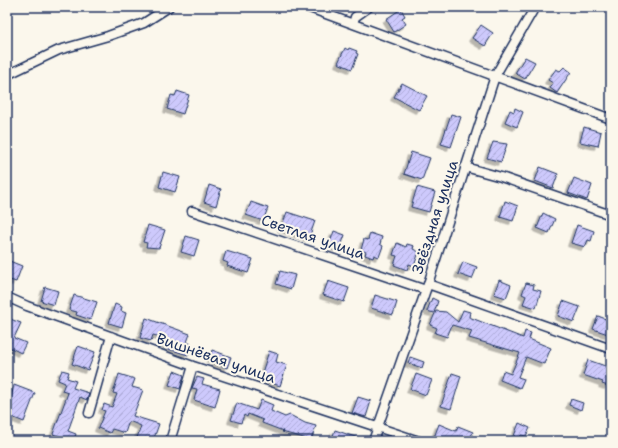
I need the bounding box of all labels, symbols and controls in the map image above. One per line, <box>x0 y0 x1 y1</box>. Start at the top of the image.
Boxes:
street label: Звёздная улица <box>407 157 463 277</box>
street label: Светлая улица <box>259 210 368 264</box>
street label: Вишнёвая улица <box>154 328 279 388</box>

